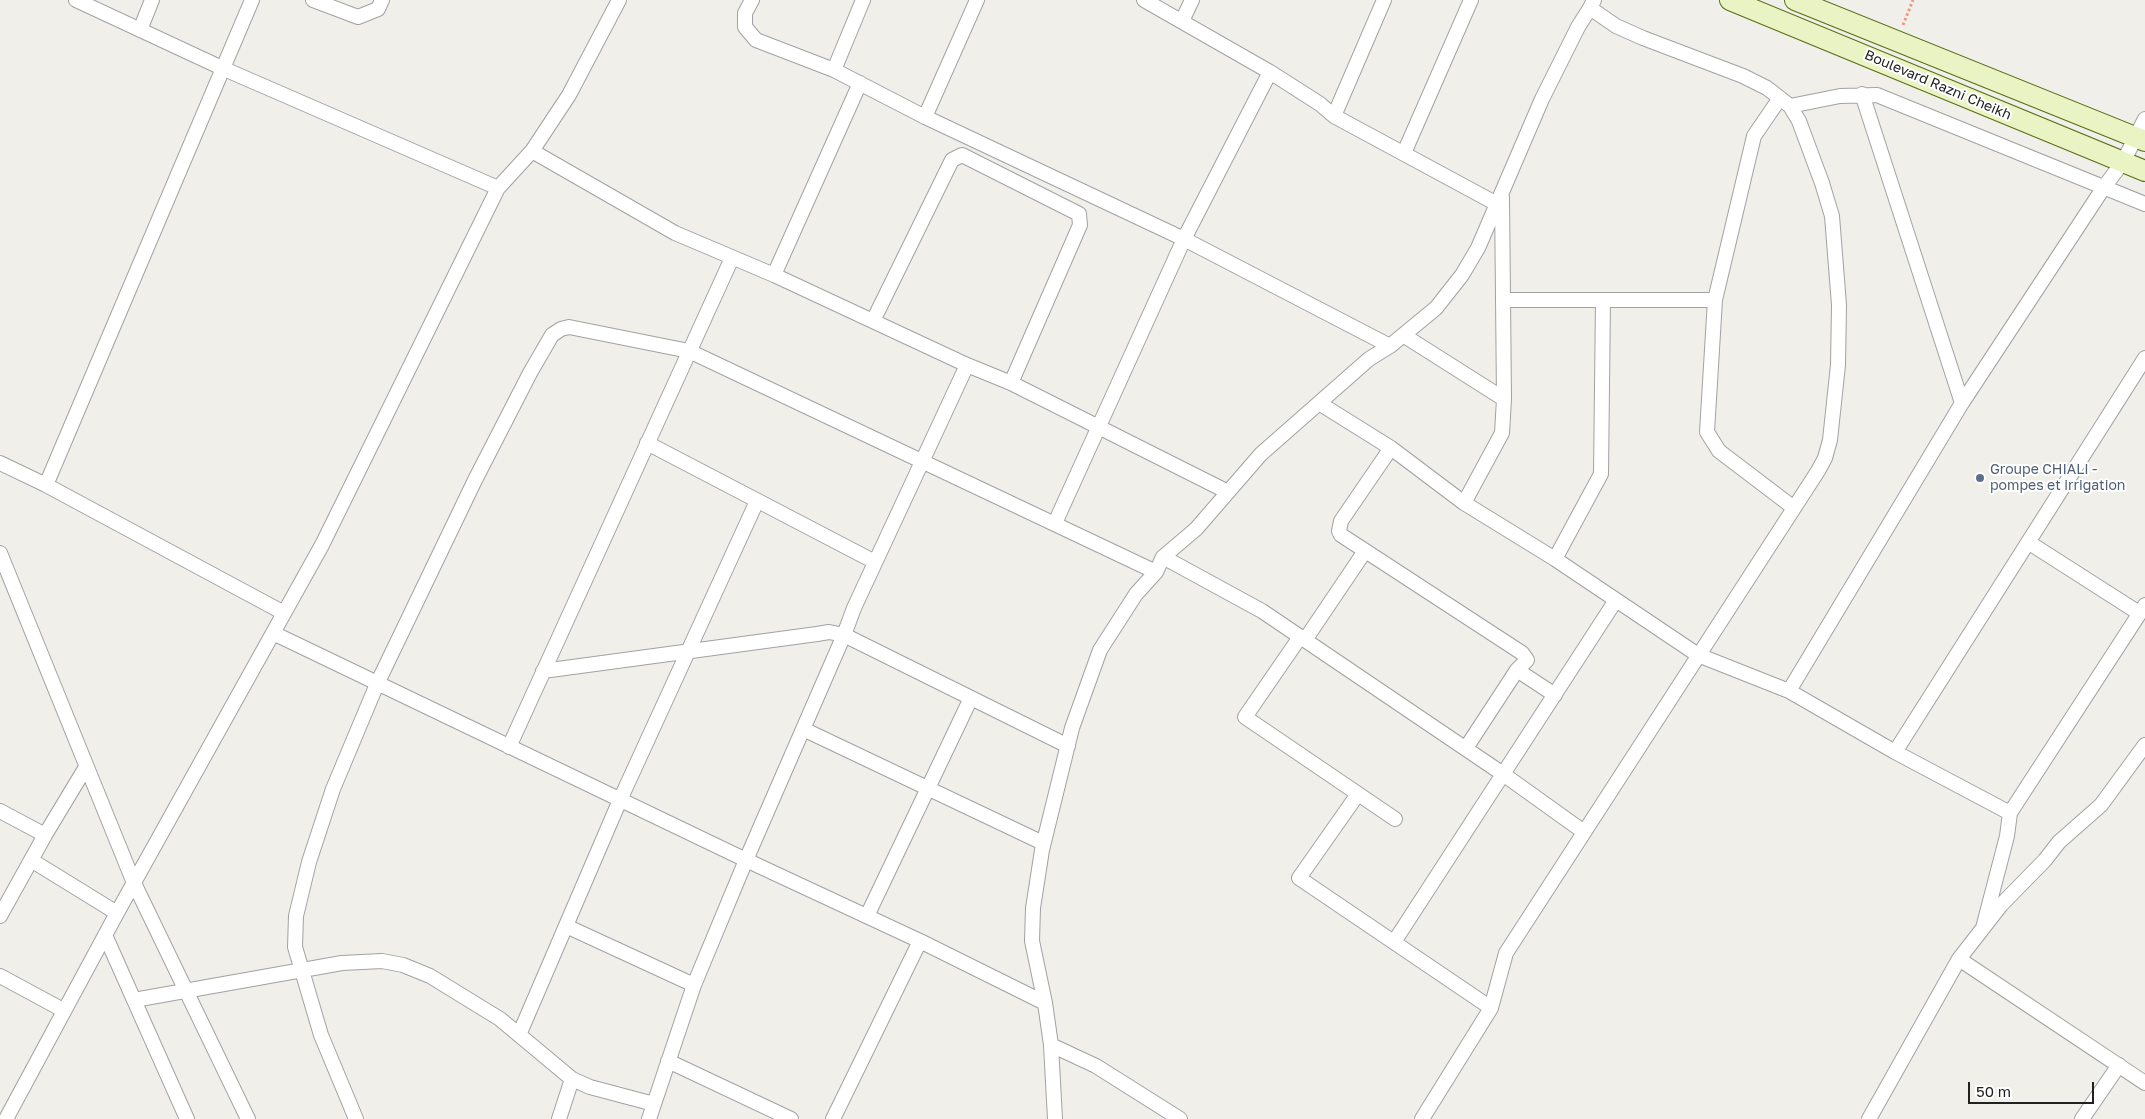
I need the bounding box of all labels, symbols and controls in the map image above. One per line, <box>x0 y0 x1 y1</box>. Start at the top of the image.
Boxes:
street label: Boulevard Razni Cheikh <box>1862 46 2014 124</box>
place label: Groupe CHIALI - pompes et irrigation <box>1990 462 2125 494</box>
marker: Groupe CHIALI - pompes et irrigation <box>1974 472 1986 484</box>
scale bar <box>1970 1072 2096 1104</box>
text: 50 m <box>1976 1082 2011 1100</box>

